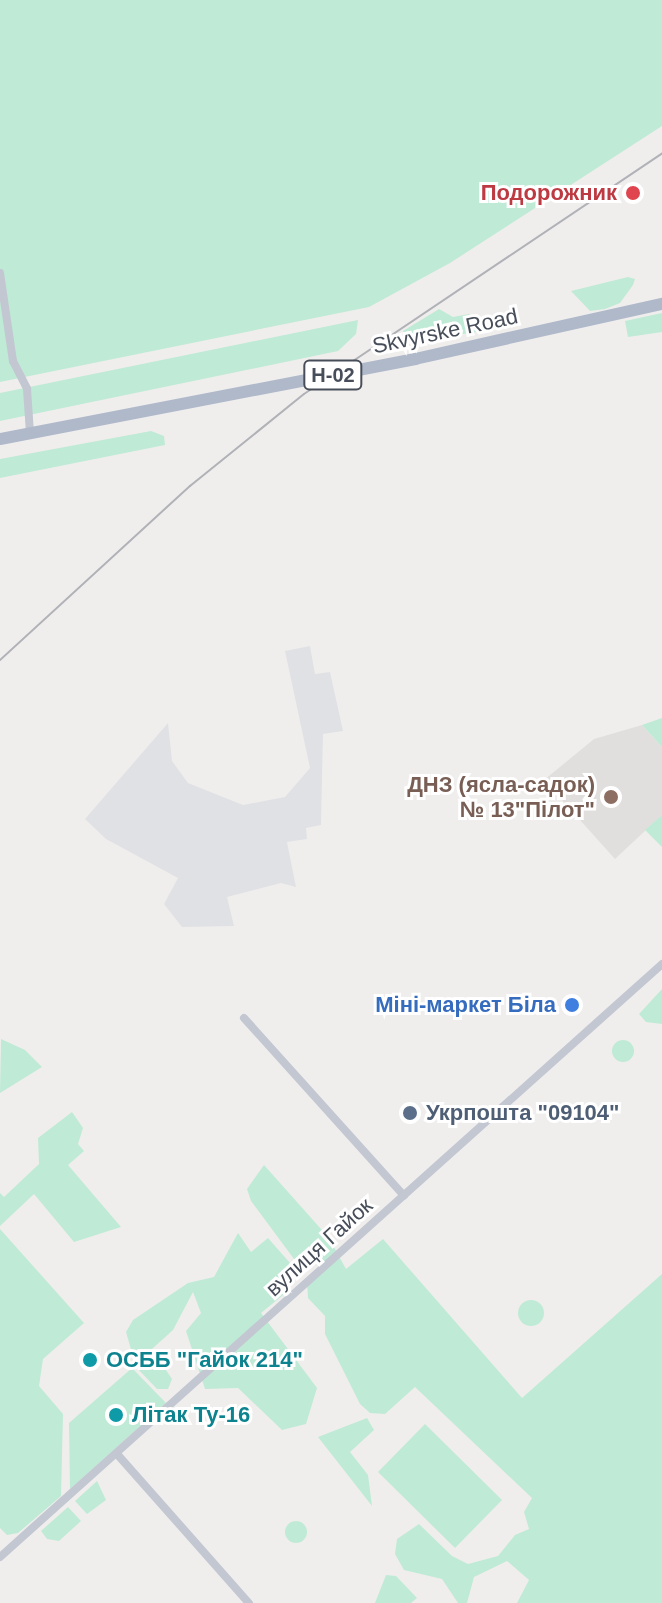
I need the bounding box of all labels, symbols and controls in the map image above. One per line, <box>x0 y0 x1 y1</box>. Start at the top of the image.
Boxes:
place label: Подорожник <box>481 180 617 206</box>
marker: Подорожник <box>624 184 642 202</box>
street label: Skvyrske Road <box>370 303 520 359</box>
road number: Н-02 <box>303 359 363 391</box>
place label: ДНЗ (ясла-садок) № 13"Пілот" <box>407 771 595 822</box>
marker: ДНЗ (ясла-садок) № 13"Пілот" <box>602 788 620 806</box>
place label: Міні-маркет Біла <box>375 992 556 1018</box>
marker: Міні-маркет Біла <box>563 996 581 1014</box>
place label: Укрпошта "09104" <box>426 1100 620 1126</box>
marker: Укрпошта "09104" <box>401 1104 419 1122</box>
street label: вулиця Гайок <box>260 1192 378 1302</box>
place label: ОСББ "Гайок 214" <box>106 1347 303 1373</box>
marker: ОСББ "Гайок 214" <box>81 1351 99 1369</box>
place label: Літак Ту-16 <box>132 1402 250 1428</box>
marker: Літак Ту-16 <box>107 1406 125 1424</box>

